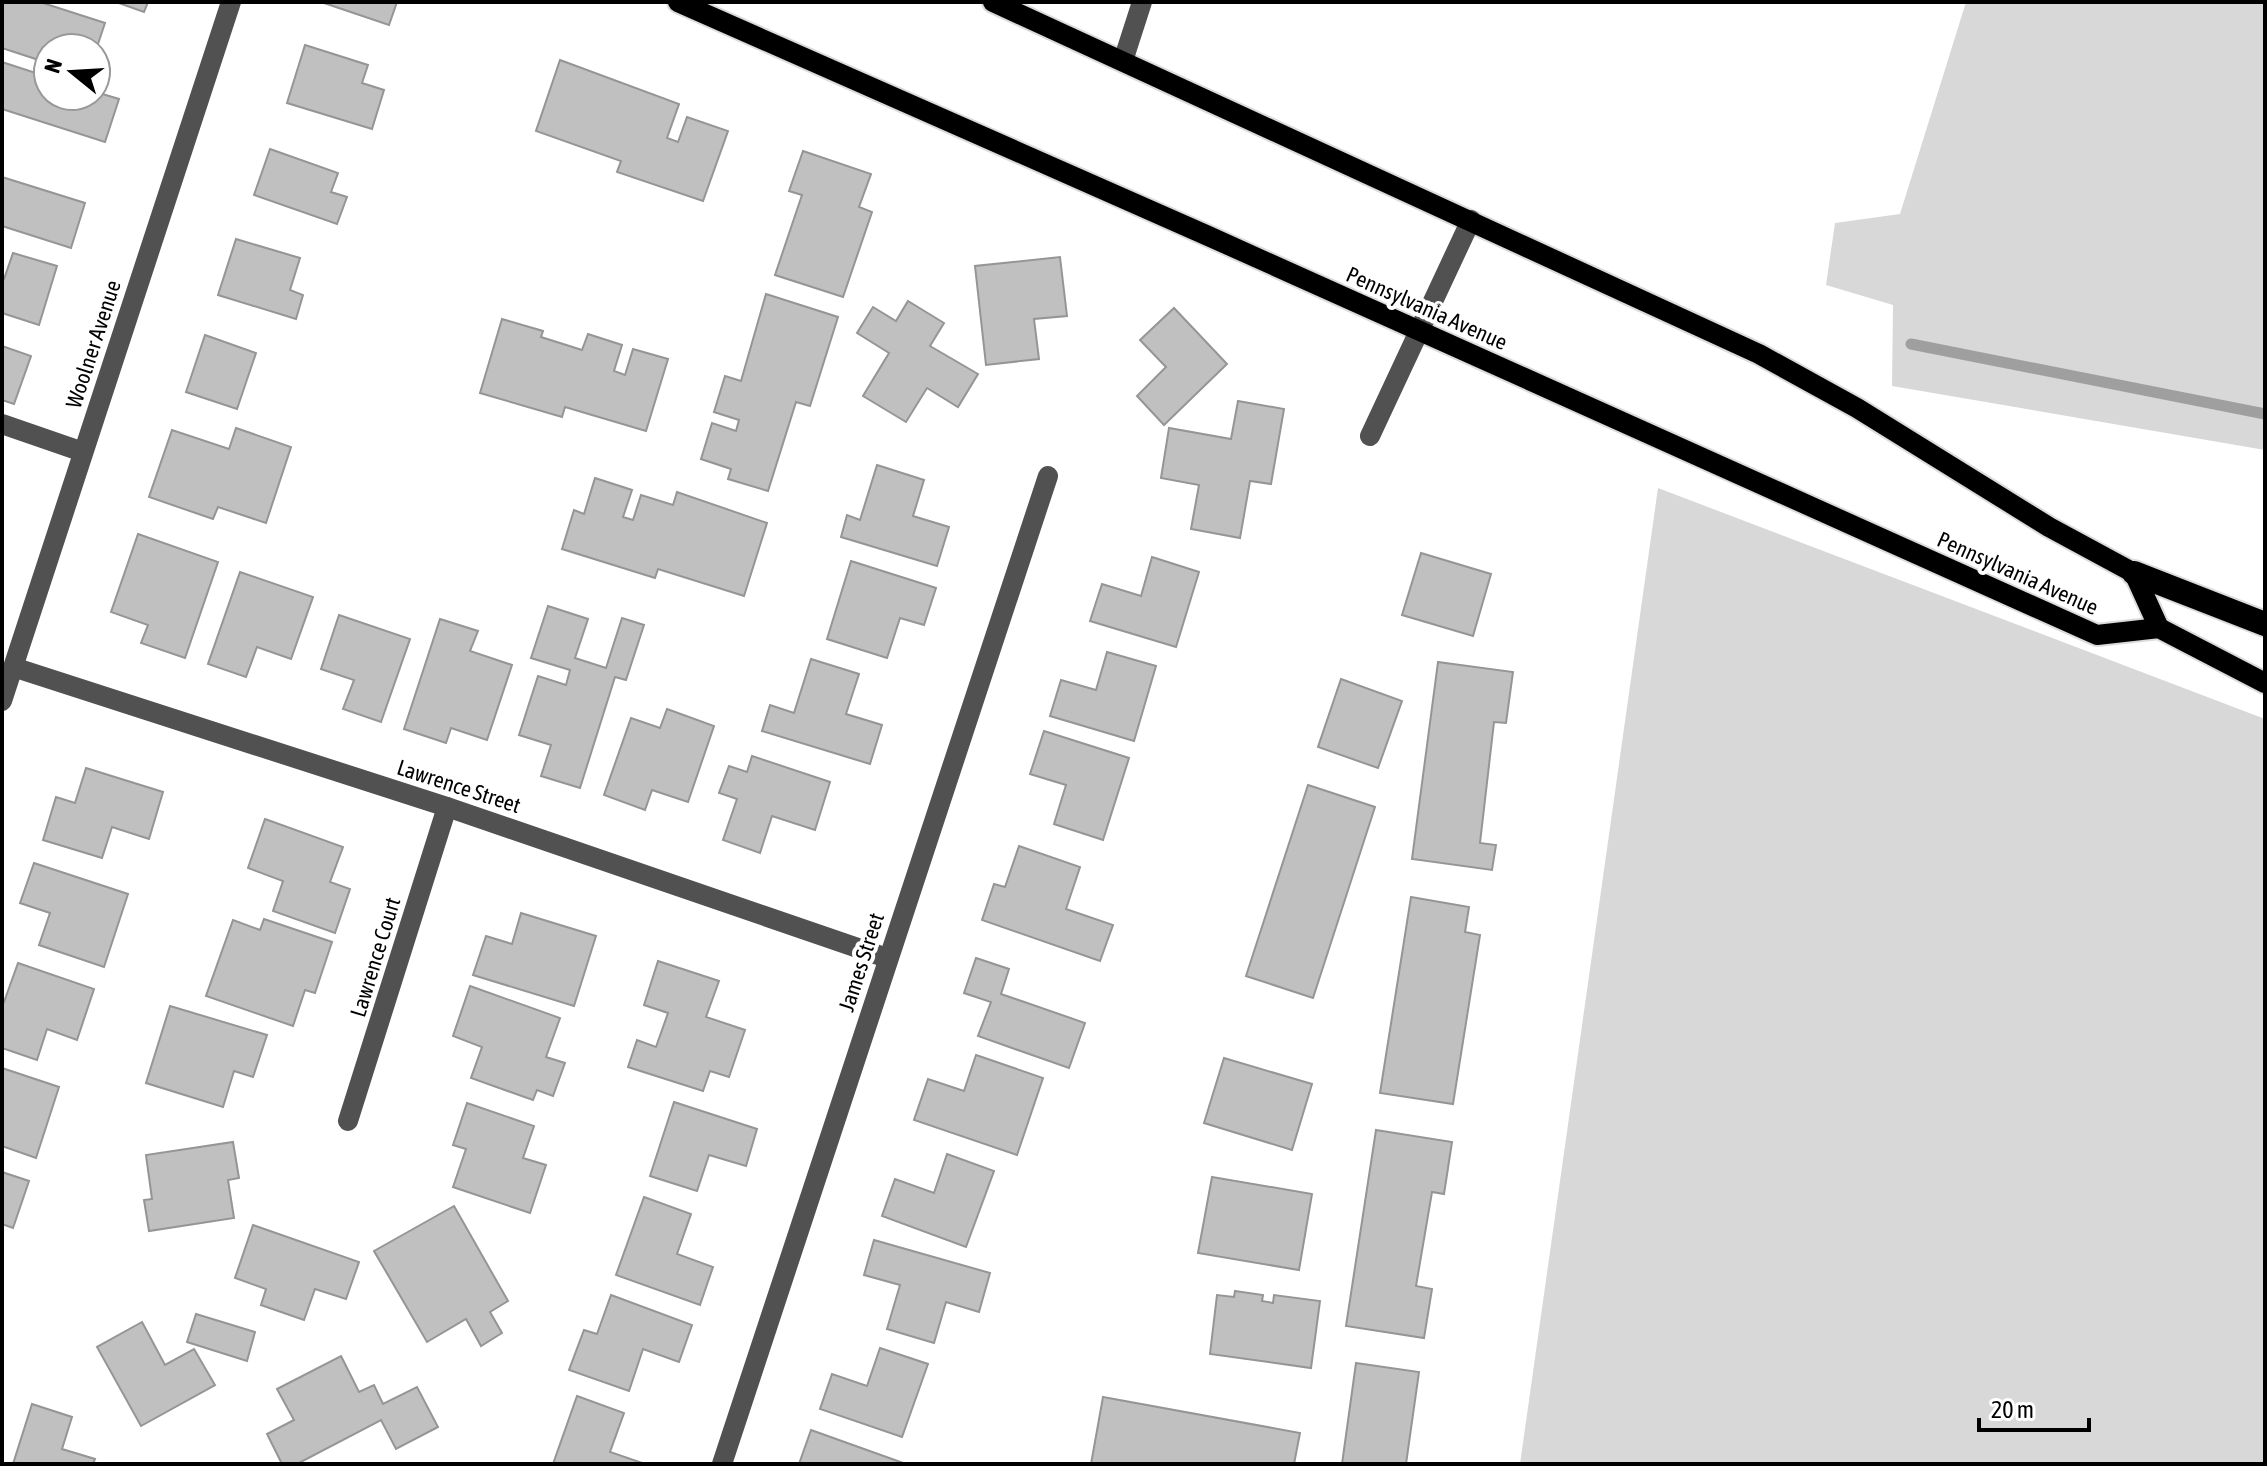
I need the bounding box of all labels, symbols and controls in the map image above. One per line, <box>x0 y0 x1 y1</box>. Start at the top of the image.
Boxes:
north arrow <box>32 32 112 112</box>
text: N <box>39 56 67 76</box>
street label: Pennsylvania Avenue <box>1343 261 1511 355</box>
street label: Woolner Avenue <box>60 277 126 411</box>
street label: Pennsylvania Avenue <box>1934 526 2102 620</box>
street label: Lawrence Street <box>394 754 524 818</box>
street label: Lawrence Court <box>344 894 406 1020</box>
street label: James Street <box>833 909 889 1015</box>
scale bar <box>1979 1382 2089 1432</box>
text: 20 m <box>1991 1396 2034 1423</box>

